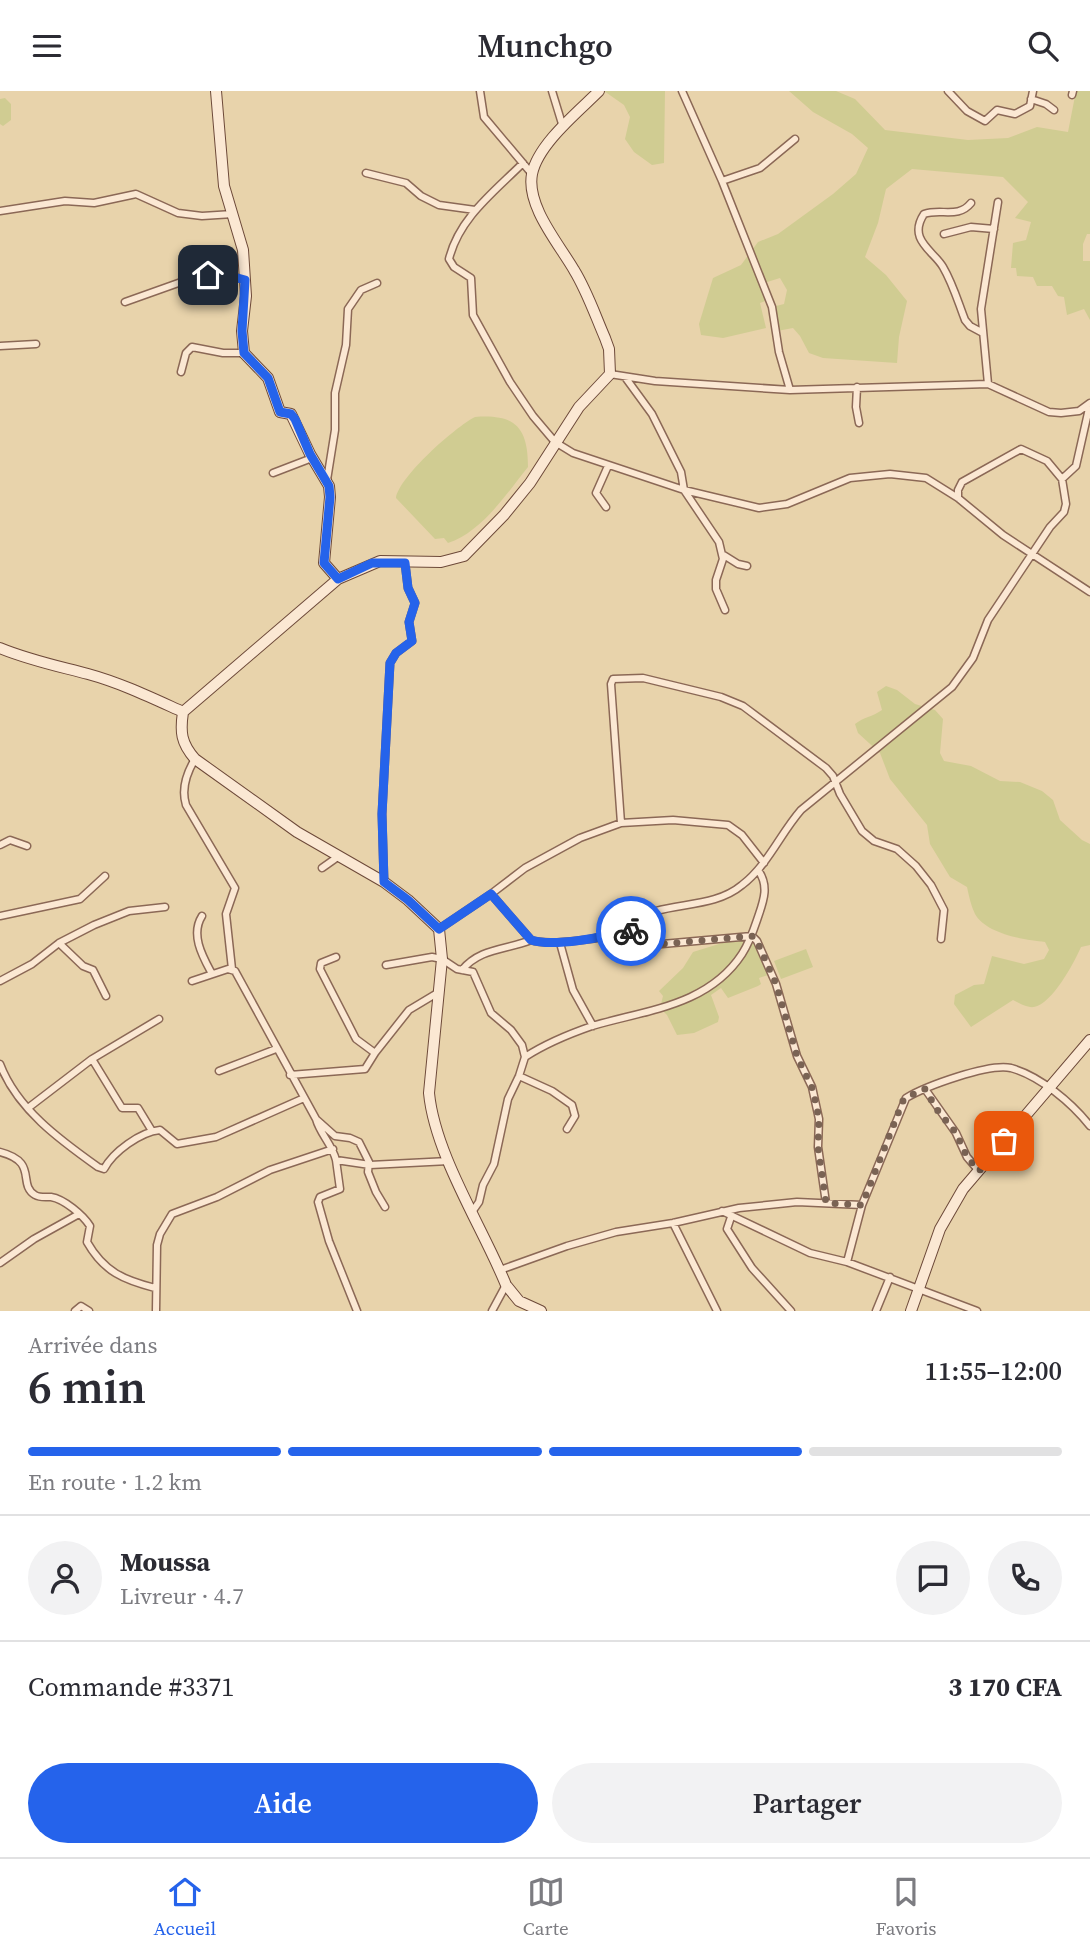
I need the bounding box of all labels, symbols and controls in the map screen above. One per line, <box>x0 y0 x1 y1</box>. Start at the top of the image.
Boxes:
text: Munchgo <box>477 24 613 68</box>
icon: menu <box>28 27 66 65</box>
icon: search <box>1024 27 1062 65</box>
pin <box>178 245 238 305</box>
icon: home <box>189 256 227 294</box>
courier <box>596 896 666 966</box>
icon: bike <box>612 912 650 950</box>
pin <box>974 1111 1034 1171</box>
icon: bag <box>985 1122 1023 1160</box>
text: Arrivée dans <box>28 1329 158 1361</box>
text: 11:55–12:00 <box>925 1353 1062 1389</box>
text: 6 min <box>28 1355 146 1418</box>
text: En route · 1.2 km <box>28 1466 202 1498</box>
button: person <box>28 1541 102 1615</box>
button: chat <box>896 1541 970 1615</box>
button: phone <box>988 1541 1062 1615</box>
text: Moussa <box>120 1544 210 1580</box>
text: Livreur · 4.7 <box>120 1580 244 1612</box>
text: Commande #3371 <box>28 1669 234 1705</box>
text: 3 170 CFA <box>948 1669 1062 1705</box>
button: Aide <box>28 1763 538 1843</box>
button: Partager <box>552 1763 1062 1843</box>
tab: Accueil <box>153 1873 216 1941</box>
tab: Carte <box>523 1873 569 1941</box>
tab: Favoris <box>875 1873 937 1941</box>

